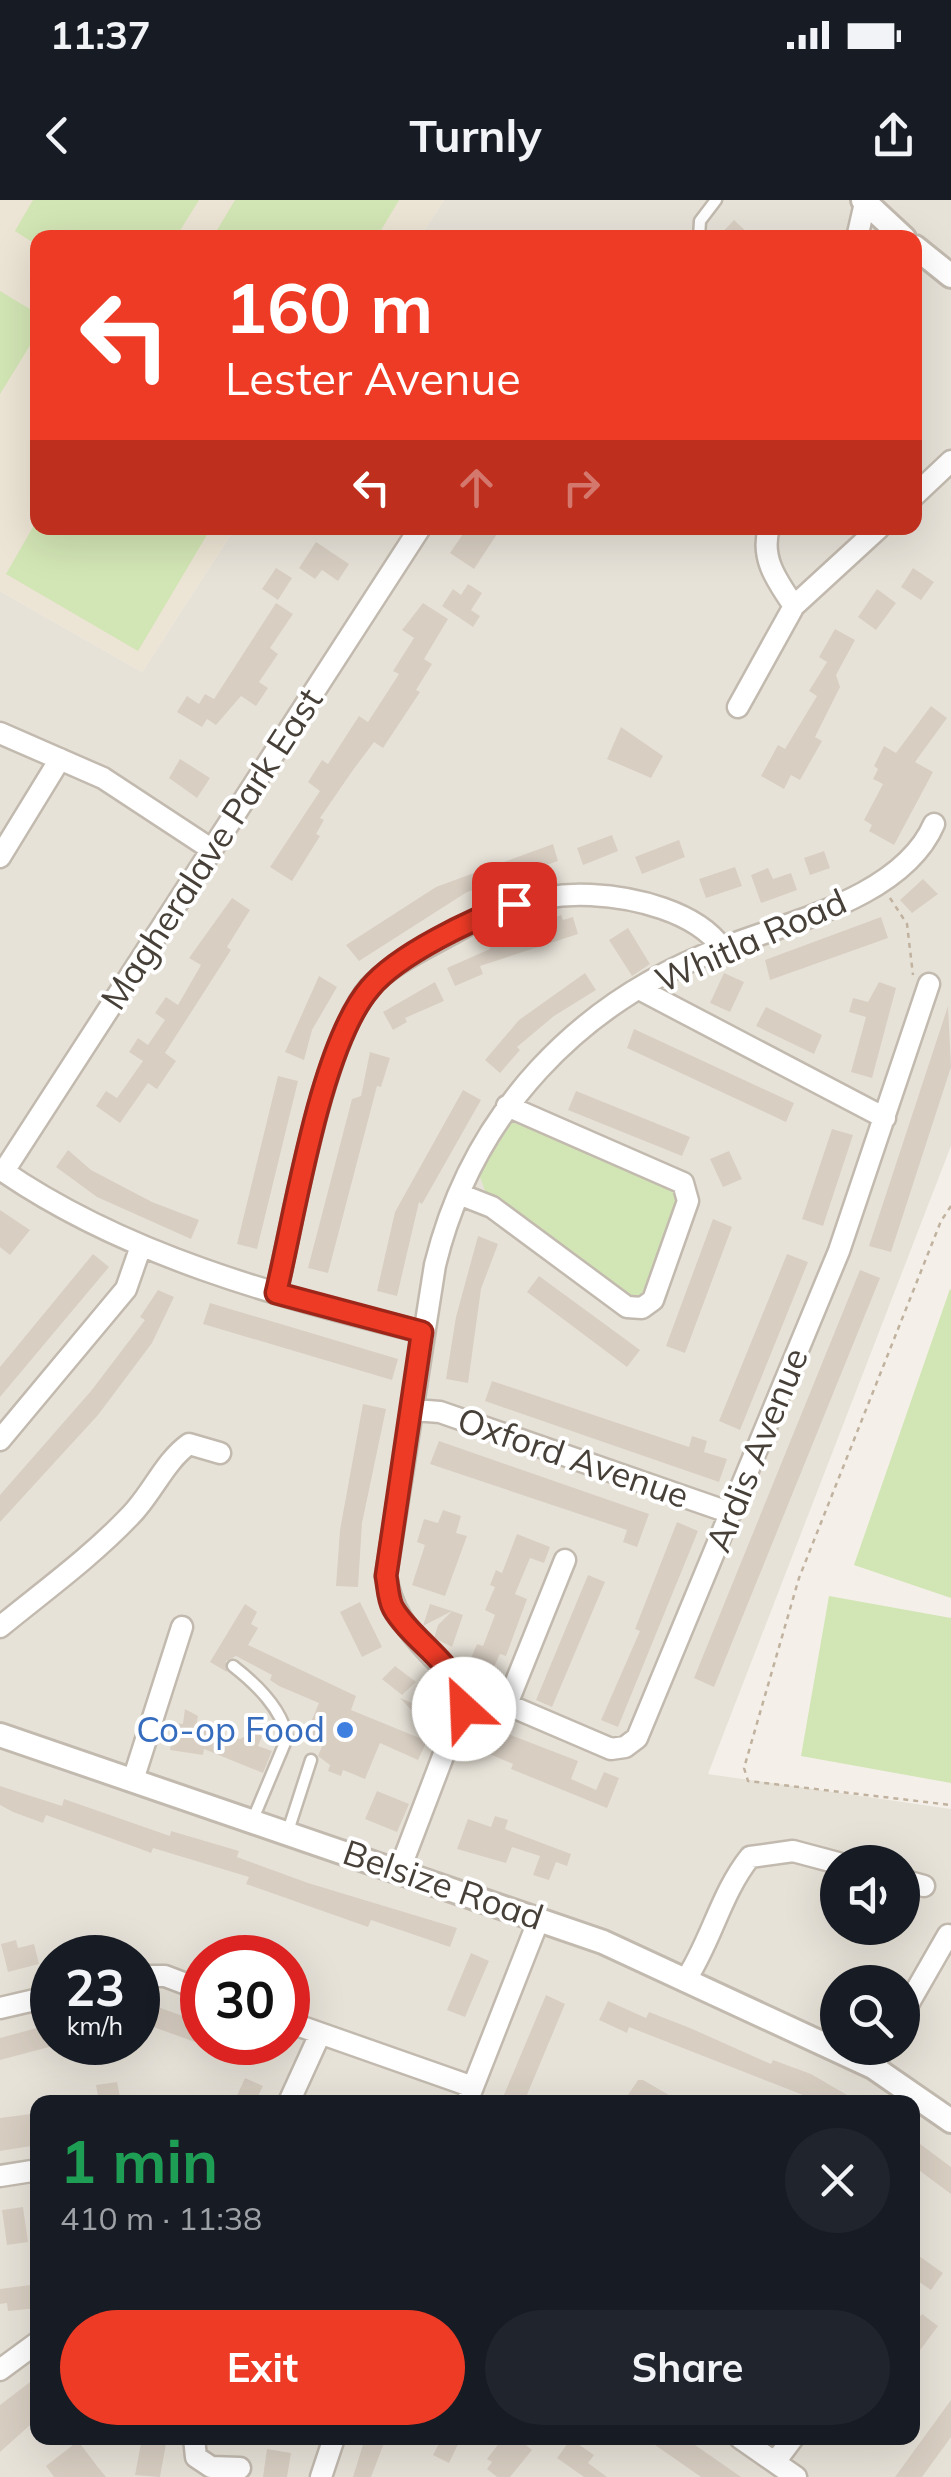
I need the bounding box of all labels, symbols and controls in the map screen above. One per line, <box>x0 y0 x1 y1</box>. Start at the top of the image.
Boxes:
text: 11:37 <box>50 11 151 59</box>
text: Turnly <box>409 107 542 163</box>
icon: back <box>30 108 85 163</box>
icon: share <box>866 108 921 163</box>
text: 160 m <box>225 263 433 351</box>
icon: left <box>60 270 190 400</box>
text: Lester Avenue <box>225 350 521 406</box>
icon: left <box>344 460 399 515</box>
icon: ahead <box>449 460 504 515</box>
icon: right <box>554 460 609 515</box>
street label: Magheralave Park East <box>91 679 332 1017</box>
pin <box>472 862 557 947</box>
icon: arrive <box>487 877 542 932</box>
street label: Whitla Road <box>648 878 853 1002</box>
street label: Ardis Avenue <box>695 1341 817 1558</box>
street label: Oxford Avenue <box>452 1397 695 1517</box>
position arrow <box>412 1657 516 1761</box>
place label: Co-op Food <box>136 1707 325 1751</box>
marker: Co-op Food <box>334 1719 356 1741</box>
street label: Belsize Road <box>338 1829 549 1939</box>
map controls <box>820 1845 920 2065</box>
button: sound <box>820 1845 920 1945</box>
speed limit sign: 30 <box>180 1935 310 2065</box>
text: 23 <box>65 1956 125 2019</box>
button: search <box>820 1965 920 2065</box>
text: km/h <box>67 2010 123 2041</box>
text: 1 min <box>60 2123 218 2198</box>
button: close <box>785 2128 890 2233</box>
text: 410 m · 11:38 <box>60 2198 262 2238</box>
button: Exit <box>60 2310 465 2425</box>
button: Share <box>485 2310 890 2425</box>

